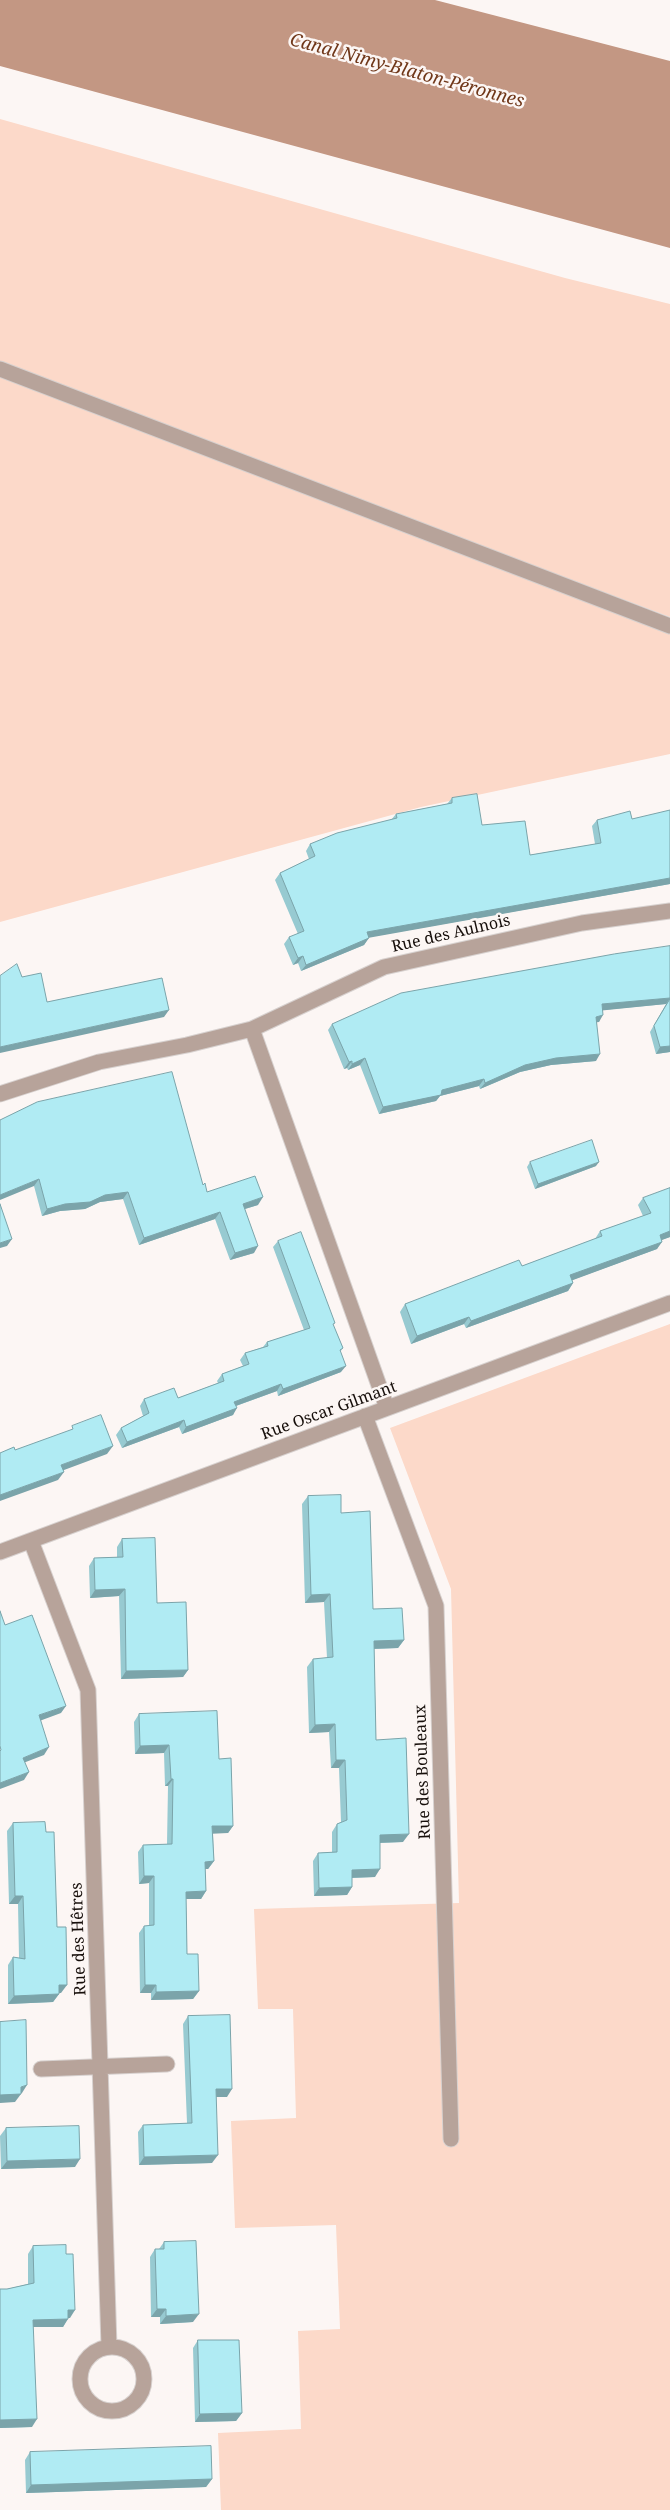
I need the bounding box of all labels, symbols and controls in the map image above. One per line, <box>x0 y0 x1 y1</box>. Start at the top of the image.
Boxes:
water label: Canal Nimy-Blaton-Péronnes <box>288 29 526 113</box>
street label: Rue des Aulnois <box>390 911 512 957</box>
street label: Rue Oscar Gilmant <box>259 1378 399 1444</box>
street label: Rue des Bouleaux <box>411 1704 435 1840</box>
street label: Rue des Hêtres <box>67 1882 91 1996</box>

